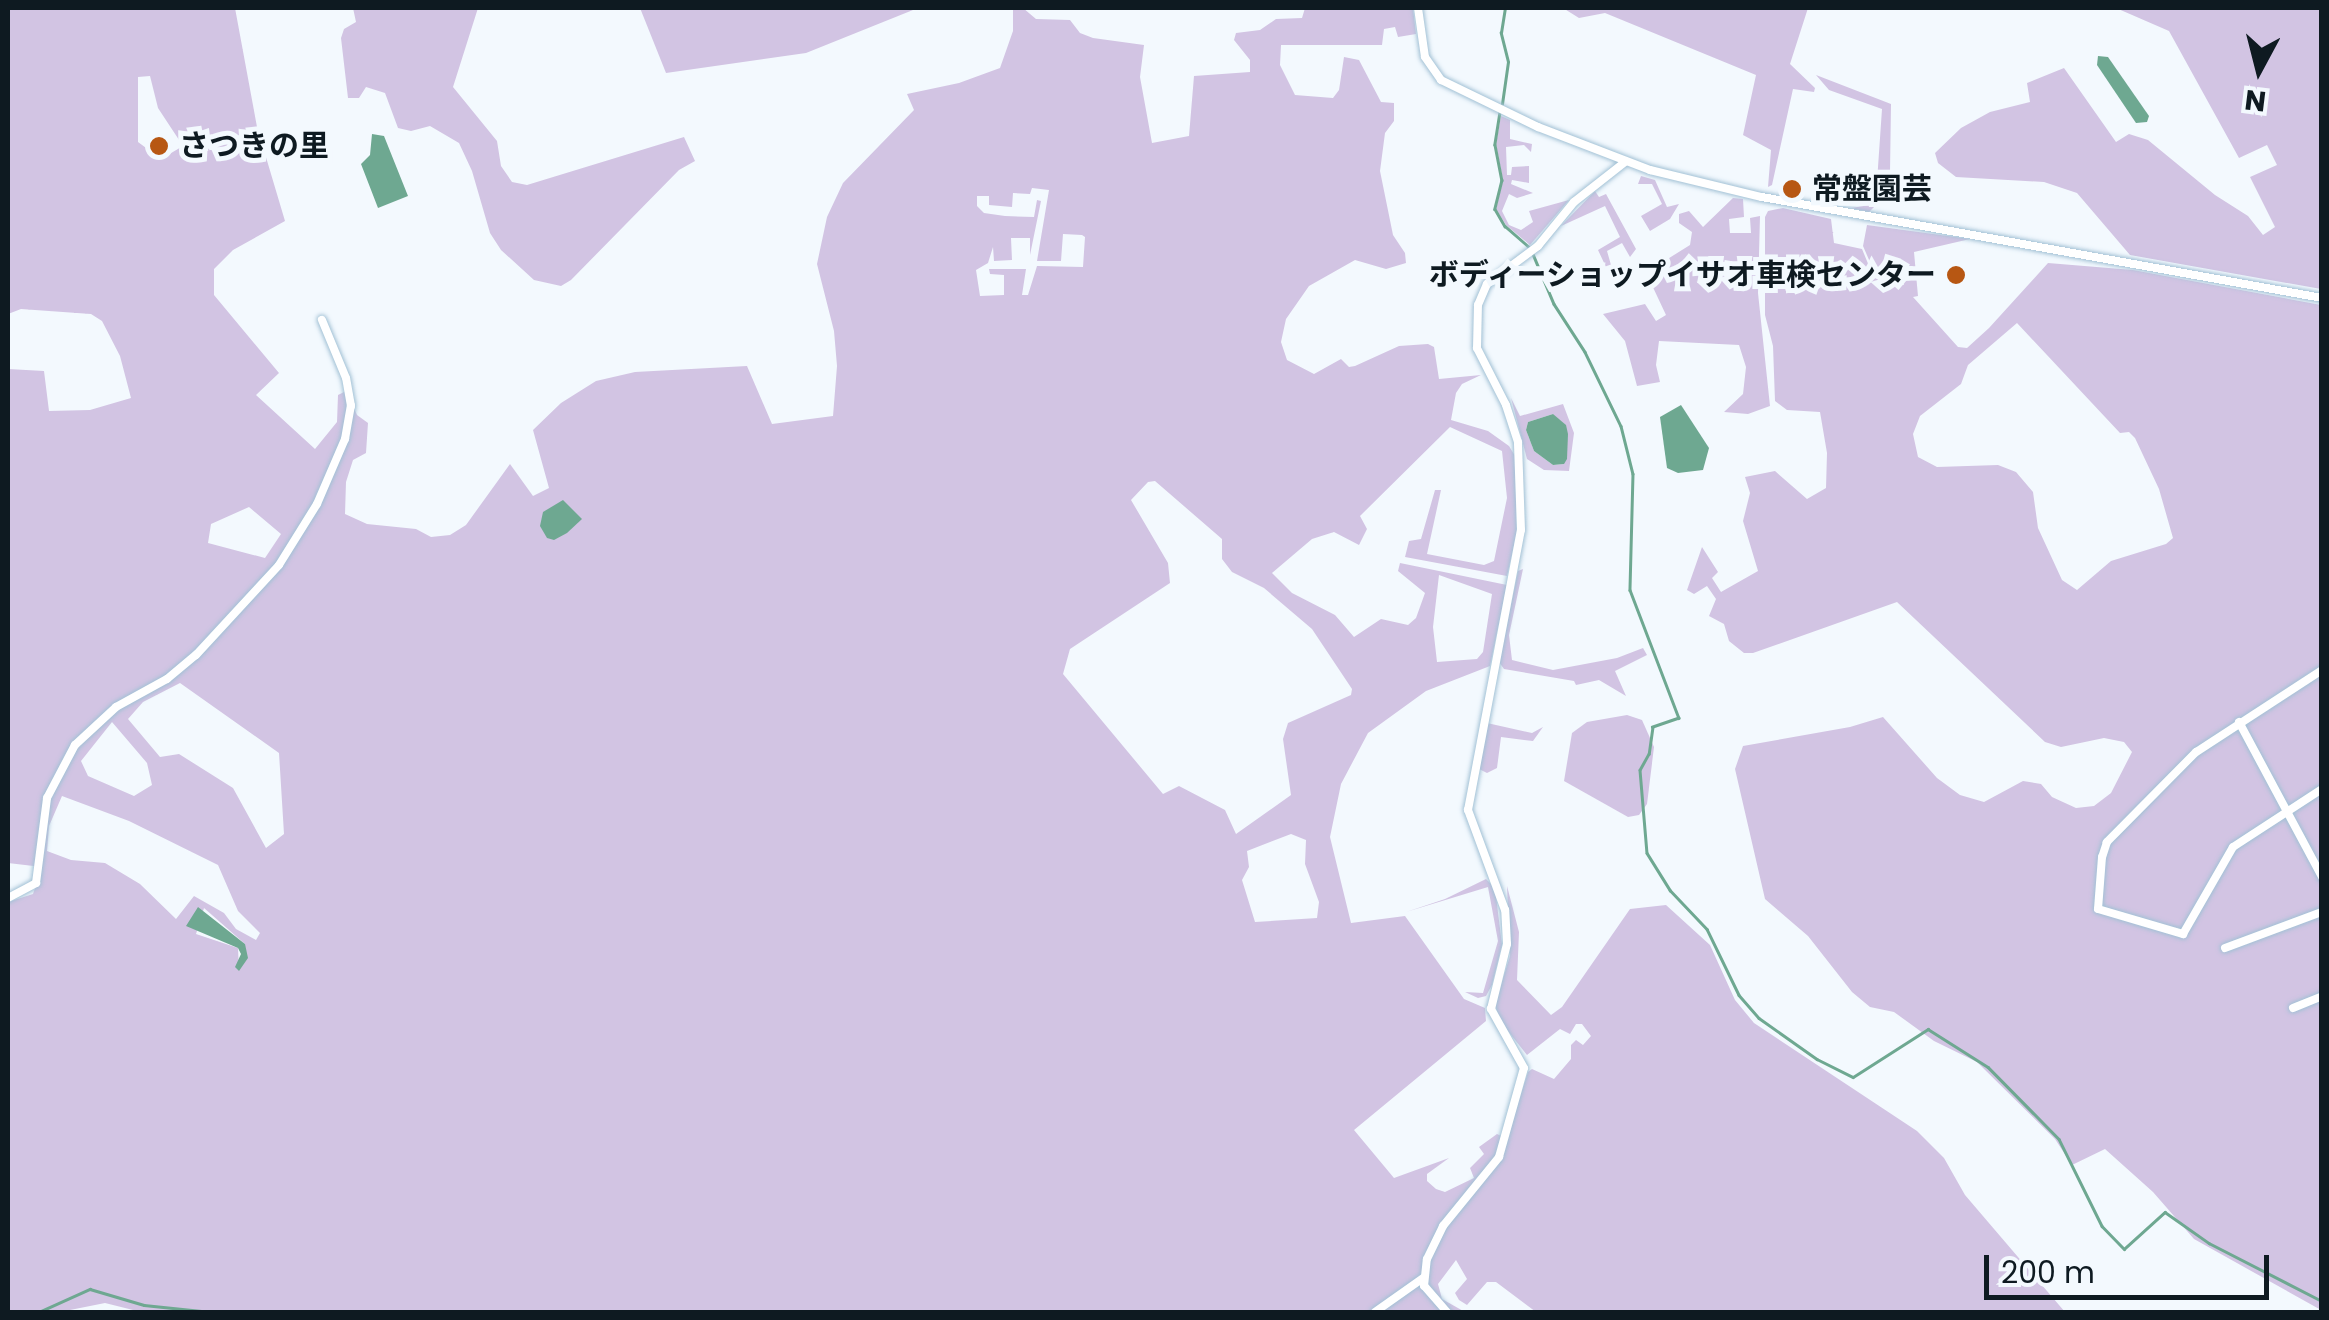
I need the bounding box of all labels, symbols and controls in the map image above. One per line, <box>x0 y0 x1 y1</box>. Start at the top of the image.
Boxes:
north arrow <box>2209 20 2309 120</box>
text: N <box>2242 80 2268 121</box>
place label: さつきの里 <box>179 128 329 164</box>
marker: さつきの里 <box>148 135 170 157</box>
place label: 常盤園芸 <box>1812 171 1932 207</box>
marker: 常盤園芸 <box>1781 178 1803 200</box>
place label: ボディーショップイサオ車検センター <box>1426 257 1936 293</box>
marker: ボディーショップイサオ車検センター <box>1945 264 1967 286</box>
scale bar <box>1989 1235 2274 1297</box>
text: 200 m <box>2001 1251 2095 1294</box>

